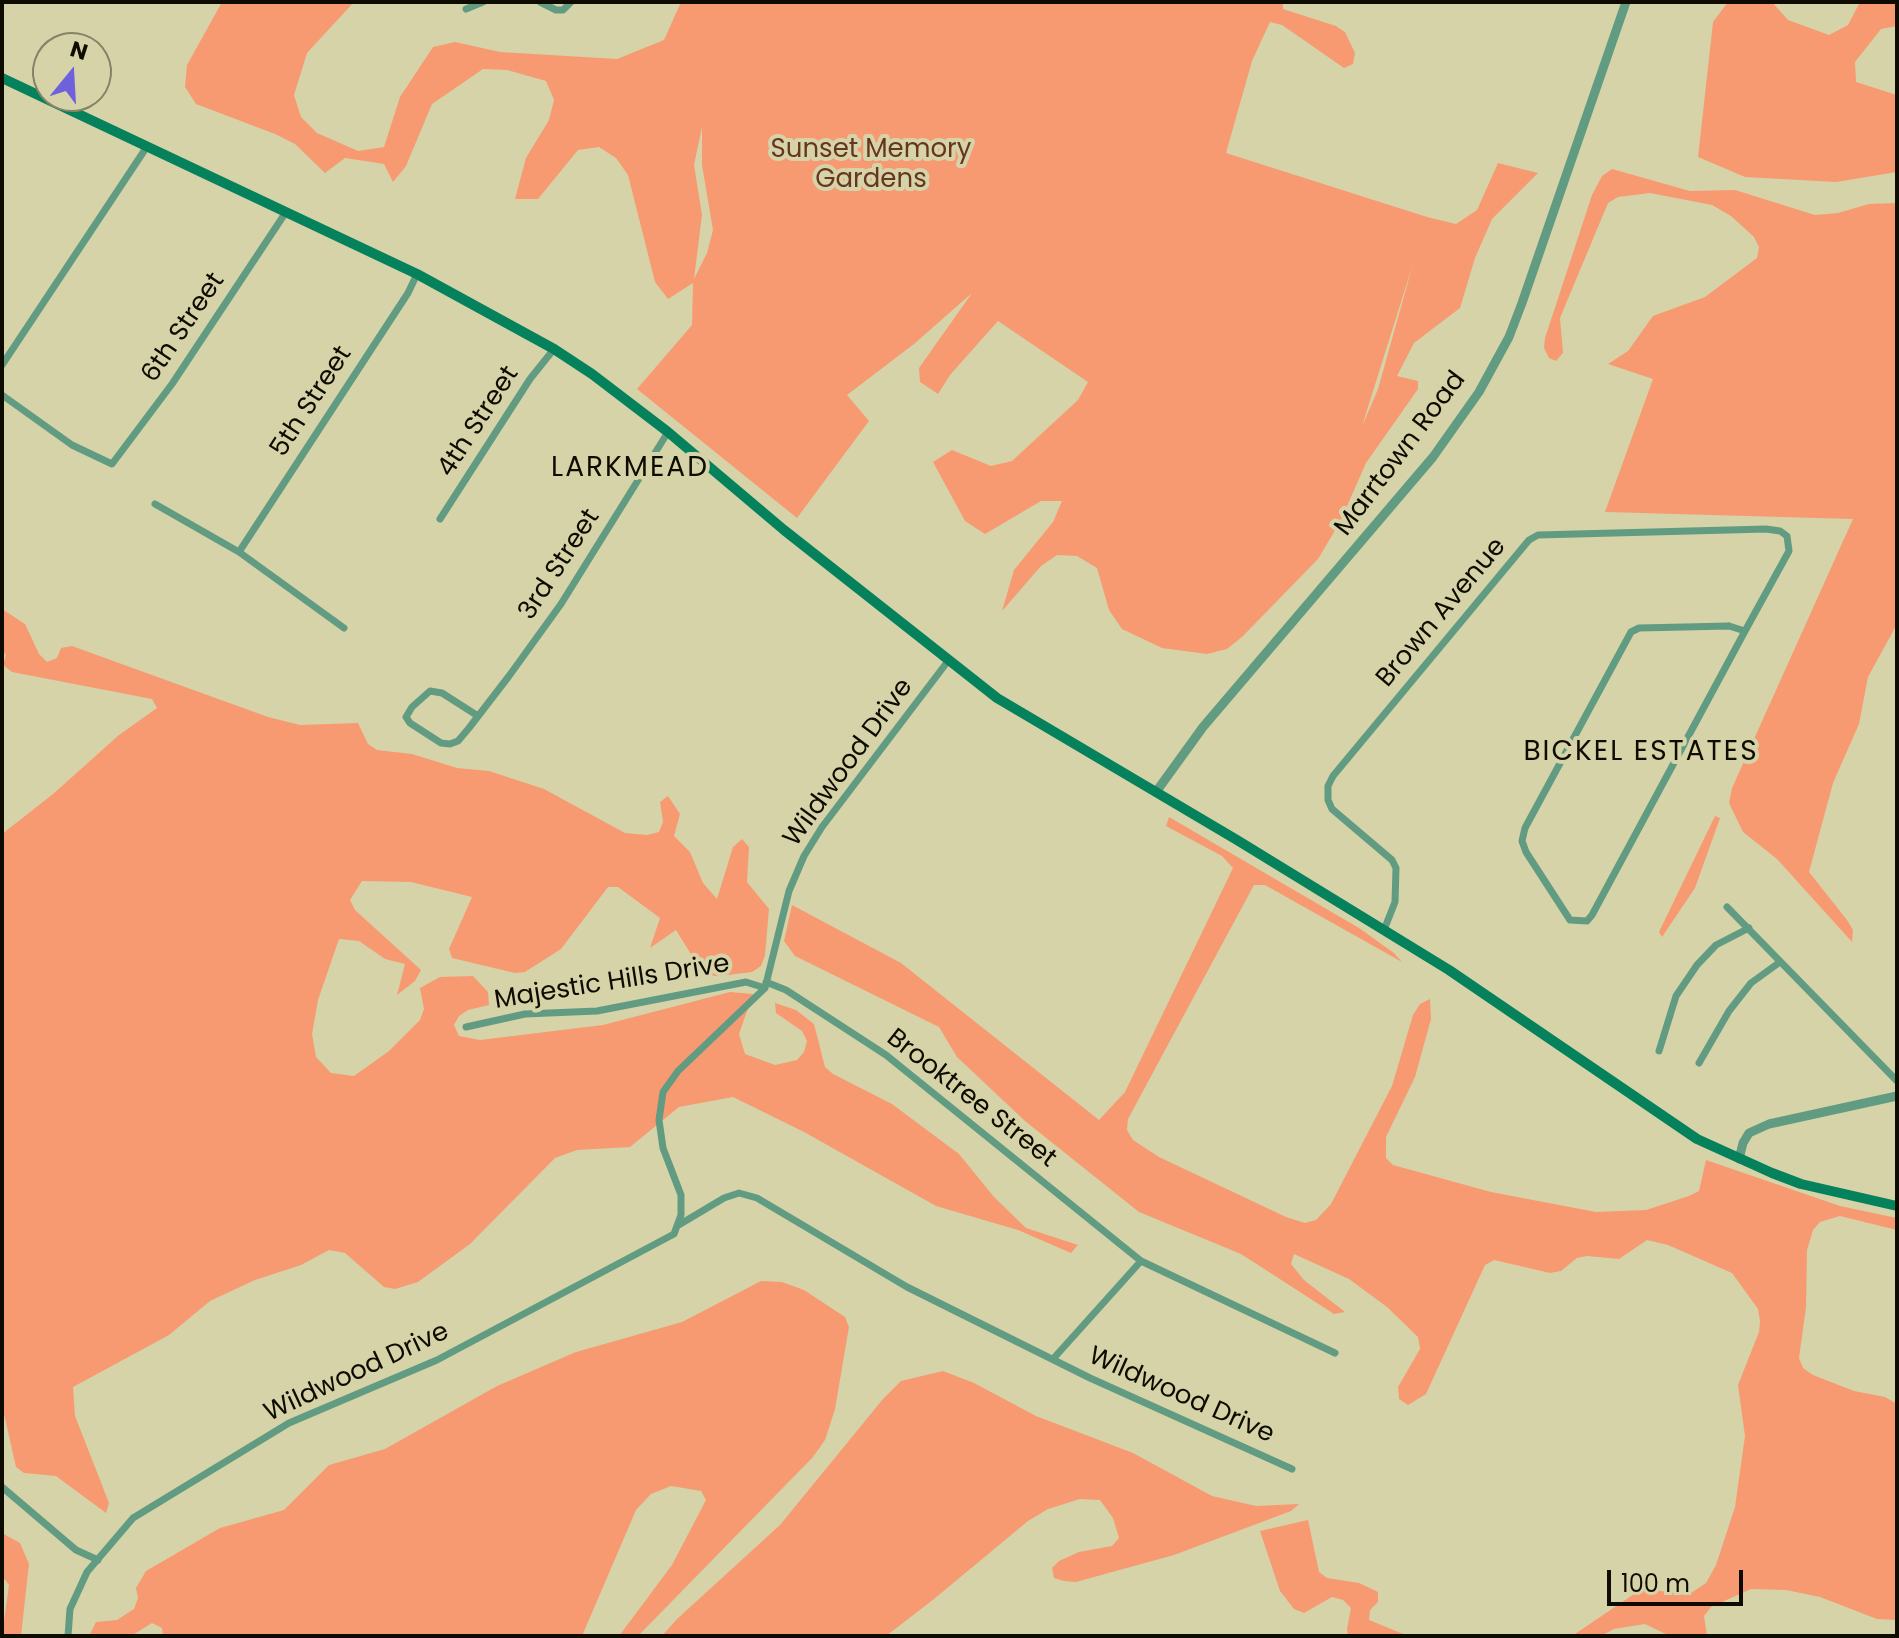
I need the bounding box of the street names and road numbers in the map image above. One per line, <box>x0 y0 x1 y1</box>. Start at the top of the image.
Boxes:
street label: 6th Street <box>136 267 232 389</box>
street label: 5th Street <box>265 341 359 463</box>
street label: 4th Street <box>432 361 526 483</box>
street label: Marrtown Road <box>1329 366 1473 542</box>
street label: 3rd Street <box>513 504 607 626</box>
street label: Brown Avenue <box>1371 532 1513 694</box>
street label: Wildwood Drive <box>778 673 920 853</box>
street label: Majestic Hills Drive <box>492 949 732 1017</box>
street label: Brooktree Street <box>880 1023 1062 1175</box>
street label: Wildwood Drive <box>260 1317 454 1429</box>
street label: Wildwood Drive <box>1083 1341 1279 1451</box>

